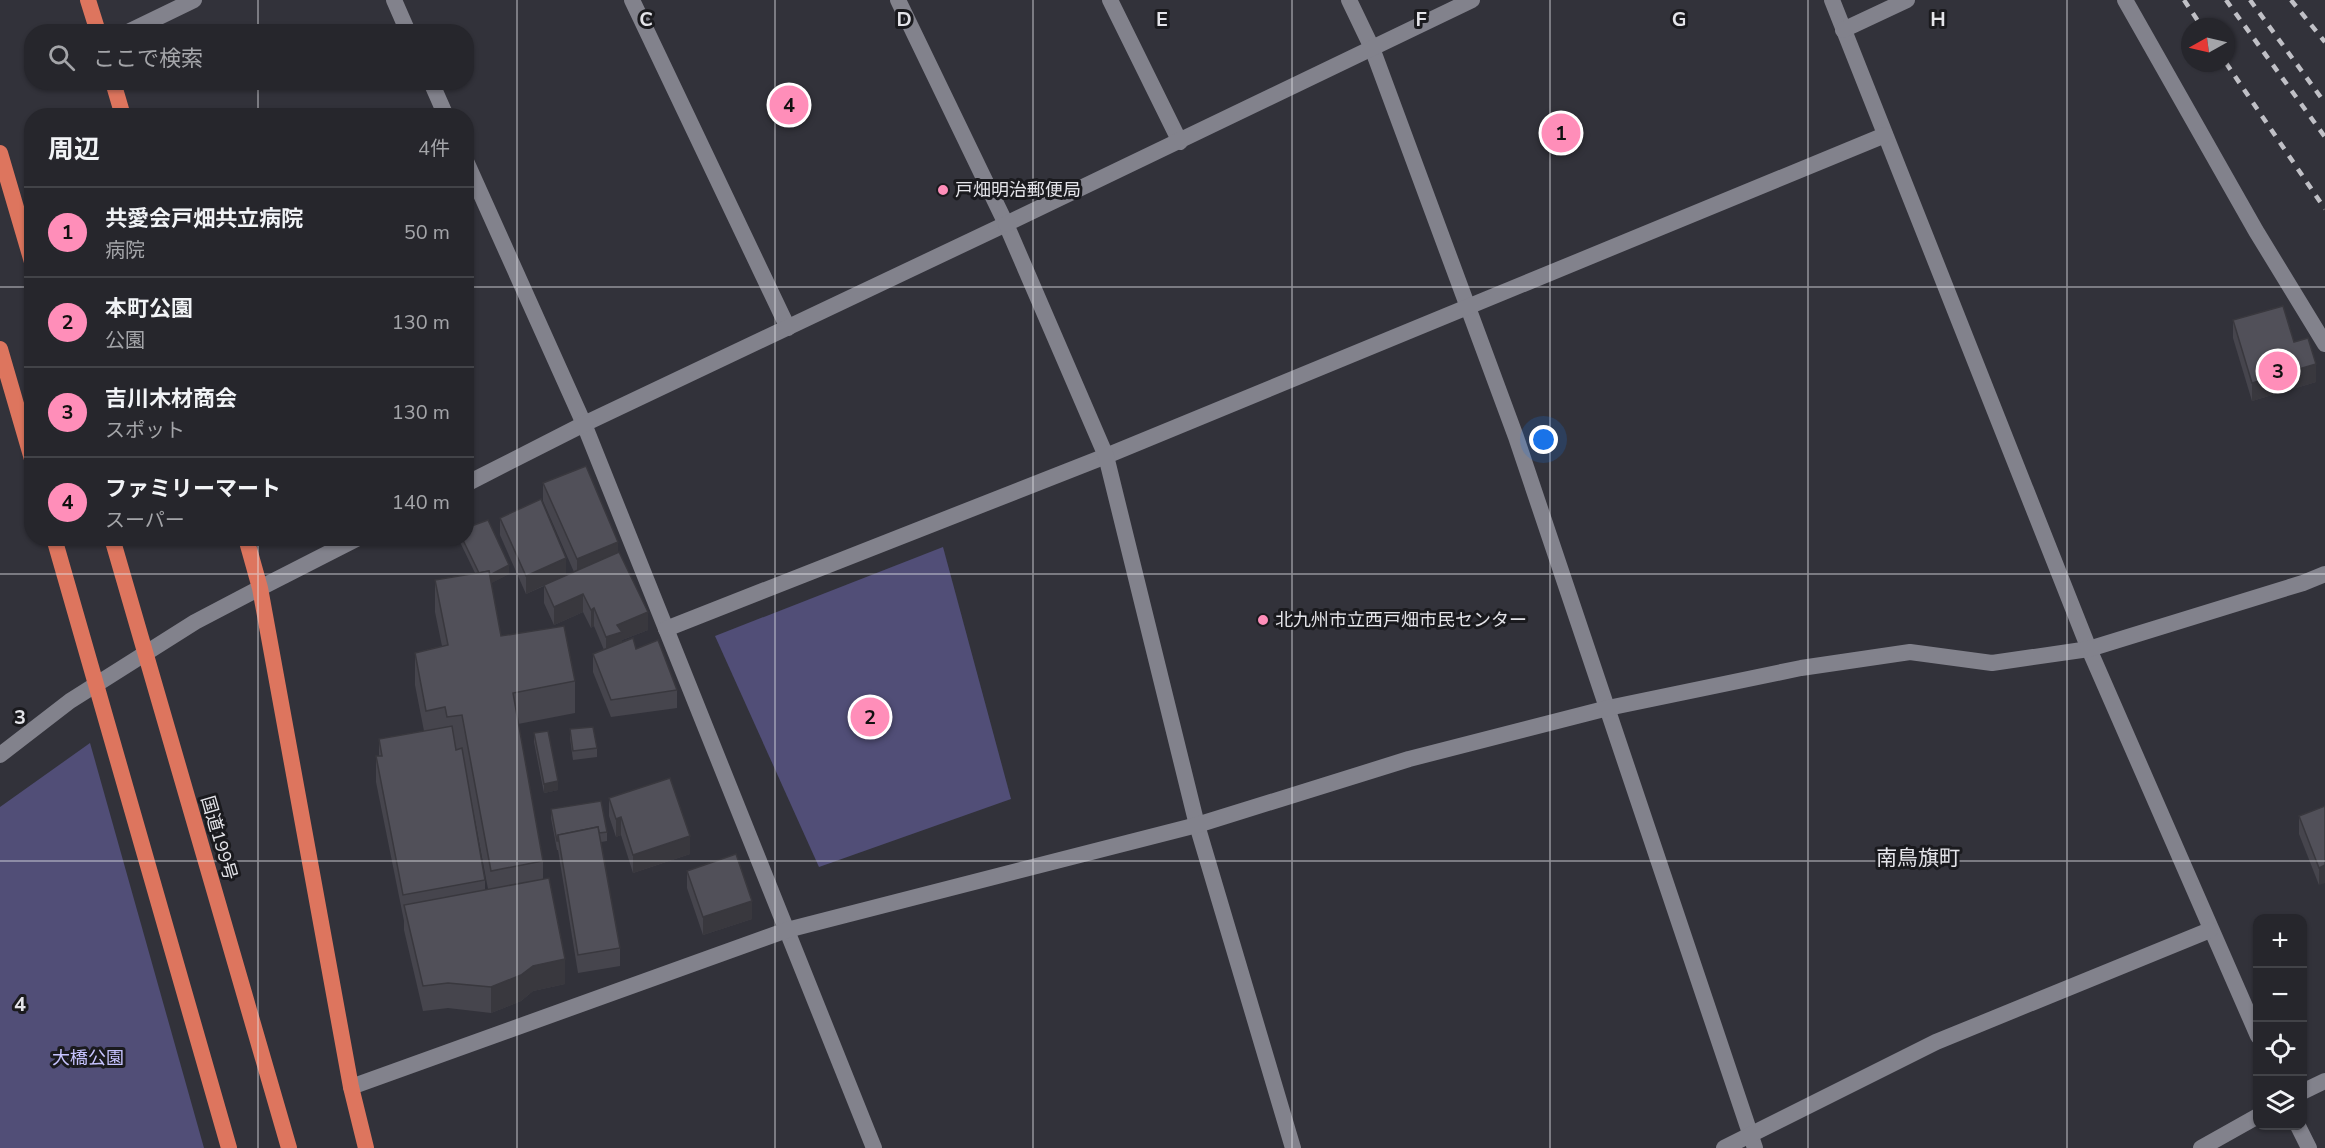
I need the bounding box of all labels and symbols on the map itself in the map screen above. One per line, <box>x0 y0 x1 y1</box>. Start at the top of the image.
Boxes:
text: C <box>639 6 653 33</box>
text: D <box>896 6 912 33</box>
text: E <box>1156 6 1168 33</box>
text: F <box>1415 6 1427 33</box>
text: G <box>1672 6 1686 33</box>
text: H <box>1930 6 1946 33</box>
north arrow <box>2181 18 2235 72</box>
pin: 4 <box>770 82 808 128</box>
pin: 1 <box>1542 110 1580 156</box>
place label: 戸畑明治郵便局 <box>955 178 1081 202</box>
marker: 戸畑明治郵便局 <box>936 183 950 197</box>
pin: 3 <box>2258 348 2298 394</box>
your location <box>1529 425 1558 454</box>
place label: 北九州市立西戸畑市民センター <box>1275 608 1527 632</box>
marker: 北九州市立西戸畑市民センター <box>1256 613 1270 627</box>
pin: 2 <box>850 694 890 740</box>
text: 3 <box>14 704 26 731</box>
street label: 国道199号 <box>196 793 242 883</box>
district label: 南鳥旗町 <box>1876 844 1960 872</box>
text: 4 <box>14 991 26 1018</box>
park label: 大橋公園 <box>52 1046 124 1070</box>

